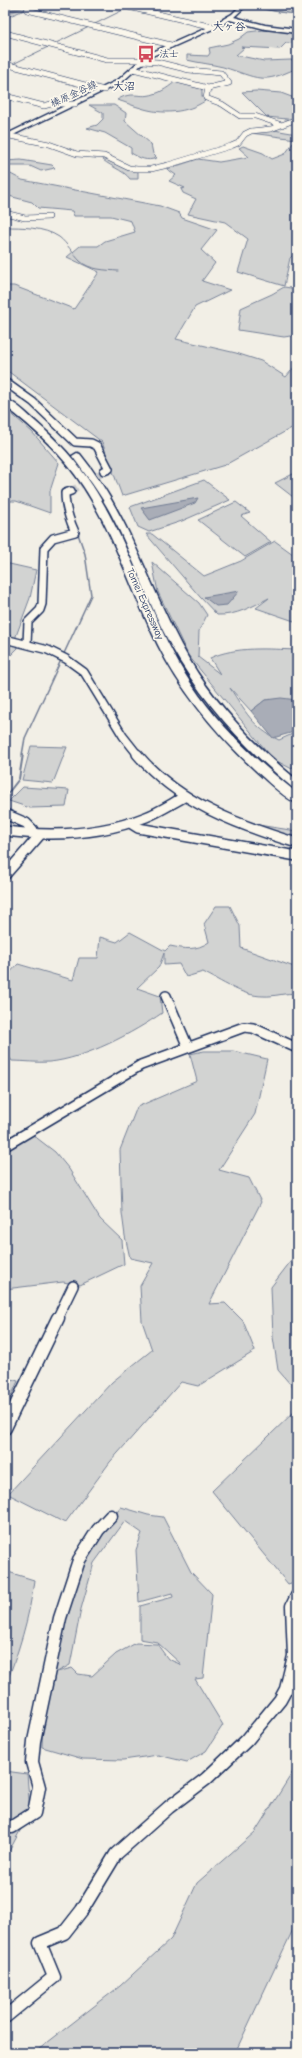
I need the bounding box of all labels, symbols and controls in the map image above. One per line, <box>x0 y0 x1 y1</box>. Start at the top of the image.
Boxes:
district label: 大ヶ谷 <box>213 20 246 33</box>
bus stop icon: 法士 <box>136 44 156 64</box>
place label: 法士 <box>159 48 179 60</box>
street label: 榛原金谷線 <box>49 78 99 110</box>
district label: 大沼 <box>113 80 135 93</box>
street label: Tomei Expressway <box>124 566 166 642</box>

